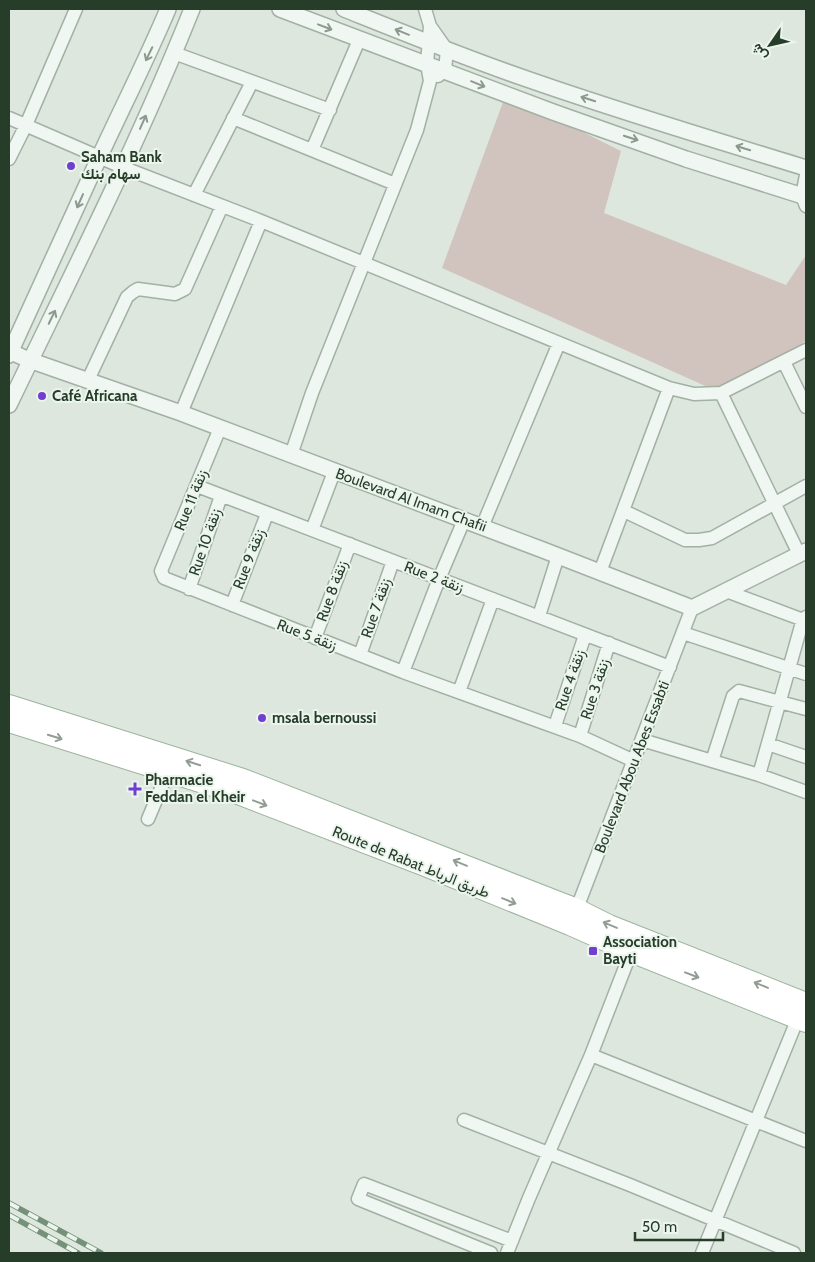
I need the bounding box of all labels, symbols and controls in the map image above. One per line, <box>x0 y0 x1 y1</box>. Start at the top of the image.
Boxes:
north arrow <box>745 20 795 70</box>
one-way arrow <box>318 23 333 32</box>
one-way arrow <box>395 27 411 36</box>
text: ش <box>747 40 771 64</box>
one-way arrow <box>143 46 153 61</box>
one-way arrow <box>470 79 485 89</box>
one-way arrow <box>580 94 596 104</box>
one-way arrow <box>138 115 148 130</box>
one-way arrow <box>622 134 638 144</box>
one-way arrow <box>735 143 751 153</box>
place label: Saham Bank سهام بنك <box>81 148 162 184</box>
marker: Saham Bank سهام بنك <box>65 160 77 172</box>
one-way arrow <box>74 193 84 208</box>
one-way arrow <box>47 310 57 325</box>
place label: Café Africana <box>52 387 138 405</box>
marker: Café Africana <box>36 390 48 402</box>
street label: Boulevard Al Imam Chafii <box>333 464 489 536</box>
street label: Rue 11 زنقة <box>171 467 211 533</box>
street label: Rue 10 زنقة <box>185 506 225 578</box>
street label: Rue 9 زنقة <box>229 526 269 592</box>
street label: Rue 2 زنقة <box>402 557 466 597</box>
street label: Rue 8 زنقة <box>313 558 351 624</box>
street label: Rue 7 زنقة <box>357 576 395 640</box>
street label: Rue 5 زنقة <box>274 615 340 655</box>
street label: Rue 4 زنقة <box>551 647 589 713</box>
street label: Rue 3 زنقة <box>577 656 613 722</box>
street label: Boulevard Abou Abes Essabti <box>591 678 673 856</box>
place label: msala bernoussi <box>272 709 376 727</box>
marker: msala bernoussi <box>256 712 268 724</box>
one-way arrow <box>47 732 63 742</box>
one-way arrow <box>186 758 201 767</box>
place label: Pharmacie Feddan el Kheir <box>145 771 245 806</box>
marker: Pharmacie Feddan el Kheir <box>129 783 141 795</box>
one-way arrow <box>252 798 267 808</box>
street label: Route de Rabat طريق الرباط <box>329 822 493 903</box>
one-way arrow <box>453 858 468 868</box>
one-way arrow <box>501 896 516 906</box>
one-way arrow <box>603 919 618 929</box>
place label: Association Bayti <box>603 933 677 968</box>
marker: Association Bayti <box>587 945 599 957</box>
one-way arrow <box>684 972 699 981</box>
one-way arrow <box>754 980 769 989</box>
scale bar <box>635 1210 722 1242</box>
text: 50 m <box>642 1218 677 1236</box>

